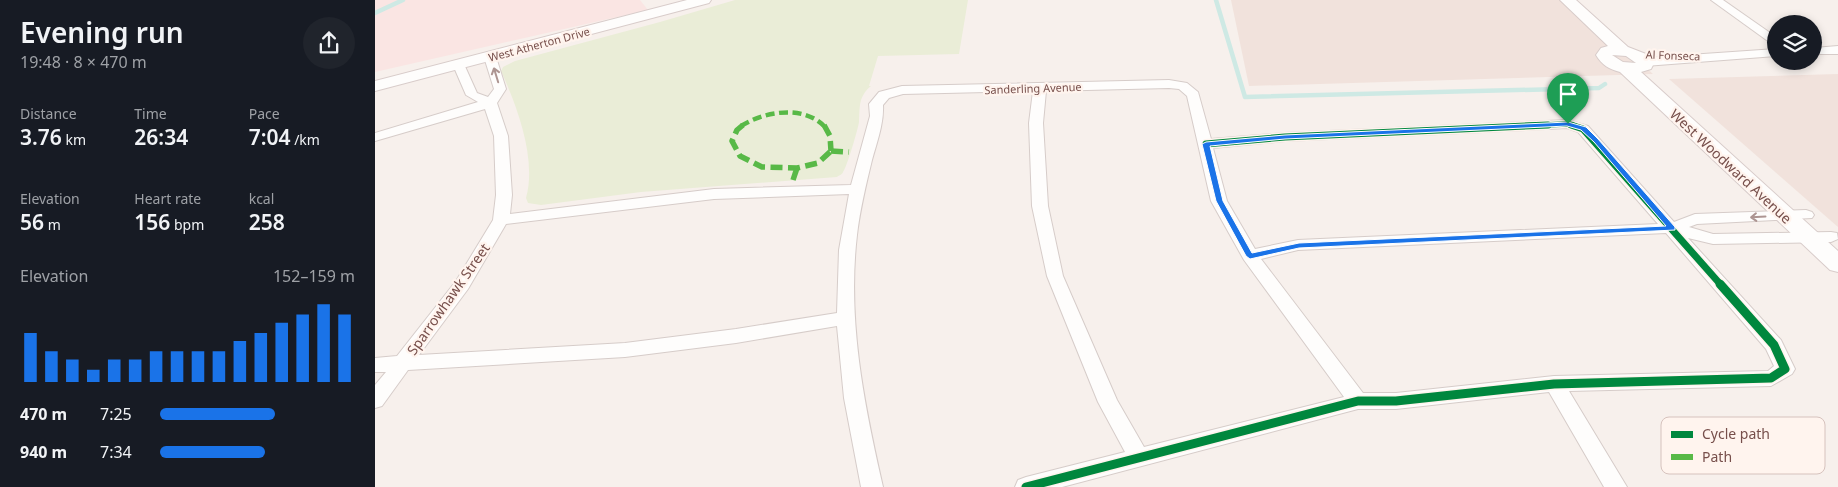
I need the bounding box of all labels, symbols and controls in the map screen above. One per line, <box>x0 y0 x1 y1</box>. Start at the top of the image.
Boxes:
text: Evening run <box>20 13 184 51</box>
map controls <box>1767 15 1822 70</box>
button: layers <box>1767 15 1822 70</box>
button: share <box>303 17 355 69</box>
street label: West Atherton Drive <box>487 23 591 65</box>
street label: Al Fonseca <box>1645 47 1701 63</box>
text: 19:48 · 8 × 470 m <box>20 51 147 73</box>
one-way arrow <box>491 68 500 84</box>
pin <box>1547 73 1589 124</box>
street label: Sanderling Avenue <box>984 79 1082 97</box>
icon: arrive <box>1554 80 1582 108</box>
text: Distance <box>20 104 77 123</box>
text: Time <box>134 104 167 123</box>
text: Pace <box>249 104 280 123</box>
street label: West Woodward Avenue <box>1666 104 1796 228</box>
text: 3.76 <box>20 123 62 151</box>
text: 26:34 <box>134 123 188 151</box>
text: 7:04 <box>249 123 291 151</box>
text: km <box>62 130 86 149</box>
text: /km <box>291 130 320 149</box>
text: Elevation <box>20 189 80 208</box>
text: Heart rate <box>134 189 201 208</box>
text: kcal <box>249 189 274 208</box>
text: 56 <box>20 208 44 236</box>
text: 156 <box>134 208 170 236</box>
text: 258 <box>249 208 285 236</box>
one-way arrow <box>1750 212 1766 221</box>
text: m <box>44 215 61 234</box>
text: bpm <box>170 215 204 234</box>
street label: Sparrowhawk Street <box>402 239 494 359</box>
text: Elevation <box>20 265 88 287</box>
text: 152–159 m <box>273 265 355 287</box>
text: 470 m <box>20 403 67 425</box>
text: 7:25 <box>100 403 132 425</box>
legend <box>1661 417 1825 474</box>
text: Cycle path <box>1702 424 1770 443</box>
text: 940 m <box>20 441 67 463</box>
text: 7:34 <box>100 441 132 463</box>
text: Path <box>1702 447 1732 466</box>

